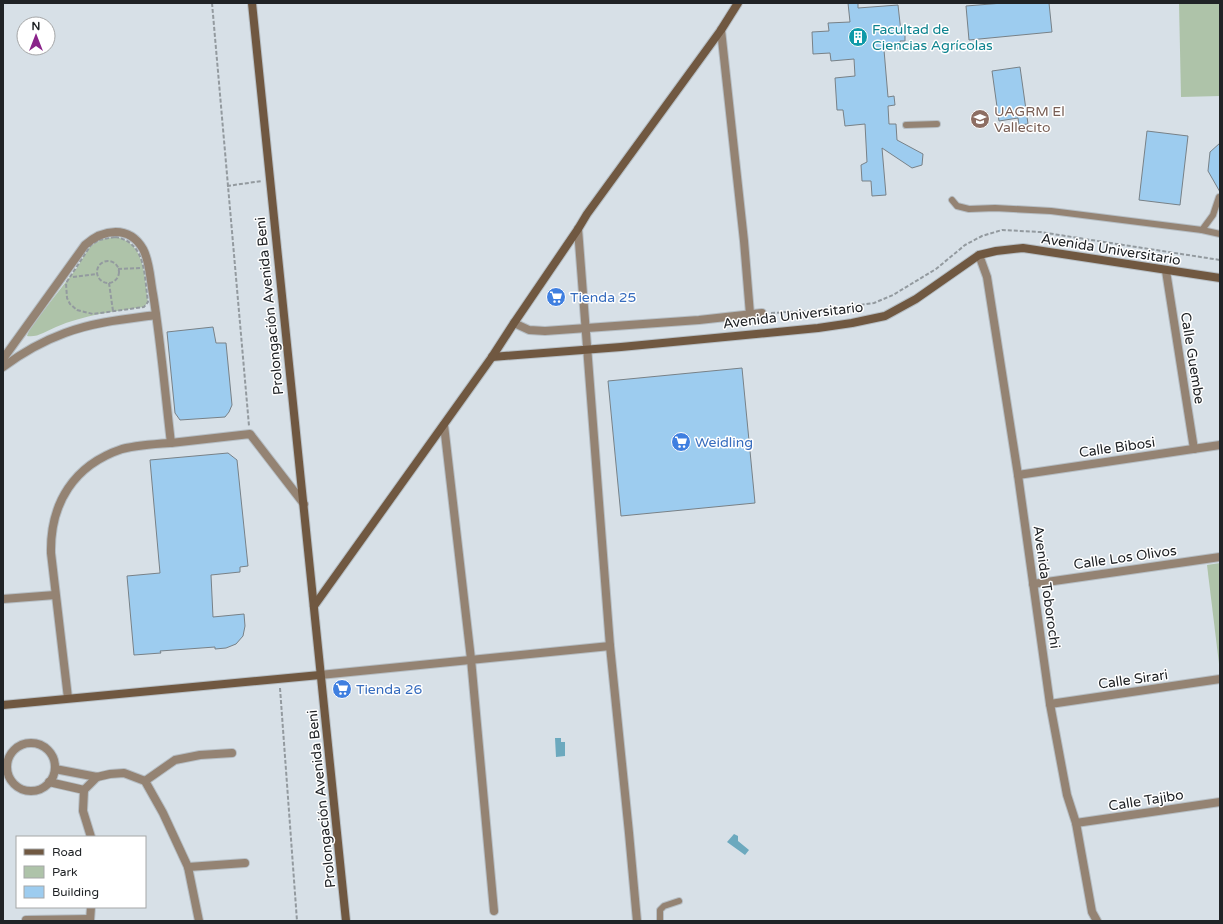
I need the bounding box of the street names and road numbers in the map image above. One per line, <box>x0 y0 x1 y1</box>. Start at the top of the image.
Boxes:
street label: Prolongación Avenida Beni <box>252 216 287 396</box>
street label: Avenida Universitario <box>1040 230 1182 269</box>
street label: Avenida Universitario <box>722 298 864 333</box>
street label: Calle Guembe <box>1177 311 1208 405</box>
street label: Calle Bibosi <box>1078 434 1156 461</box>
street label: Avenida Toborochi <box>1029 524 1064 650</box>
street label: Calle Los Olivos <box>1072 542 1178 573</box>
street label: Calle Sirari <box>1097 666 1169 693</box>
street label: Prolongación Avenida Beni <box>304 709 339 889</box>
street label: Calle Tajibo <box>1107 786 1185 815</box>

